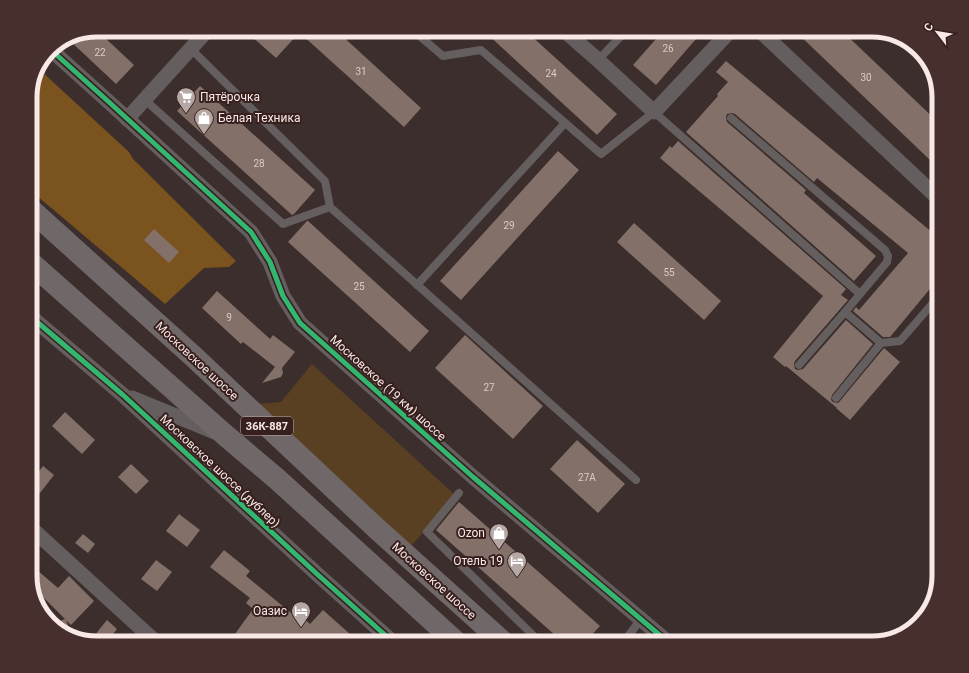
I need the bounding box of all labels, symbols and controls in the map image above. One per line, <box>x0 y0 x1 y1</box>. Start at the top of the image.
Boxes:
north arrow <box>917 12 957 52</box>
text: С <box>921 21 936 34</box>
house number: 26 <box>662 43 674 54</box>
house number: 22 <box>94 47 106 58</box>
house number: 31 <box>355 66 367 77</box>
house number: 24 <box>545 68 557 79</box>
house number: 30 <box>860 72 872 83</box>
supermarket icon: Пятёрочка <box>175 86 197 114</box>
place label: Пятёрочка <box>200 90 260 104</box>
shop icon: Белая Техника <box>193 107 215 135</box>
place label: Белая Техника <box>218 111 300 125</box>
house number: 28 <box>253 158 265 169</box>
house number: 29 <box>503 220 515 231</box>
house number: 55 <box>663 267 675 278</box>
house number: 25 <box>353 281 365 292</box>
house number: 9 <box>226 312 232 323</box>
street label: Московское шоссе <box>153 319 241 403</box>
street label: Московское (19 км) шоссе <box>327 332 449 444</box>
house number: 27 <box>483 382 495 393</box>
street label: Московское шоссе (дублер) <box>157 412 283 530</box>
road number: 36К-887 <box>241 417 293 435</box>
house number: 27А <box>578 472 596 483</box>
shop icon: Ozon <box>488 522 510 550</box>
place label: Ozon <box>457 526 485 540</box>
street label: Московское шоссе <box>389 540 479 622</box>
hotel icon: Отель 19 <box>506 550 528 578</box>
place label: Отель 19 <box>453 554 503 568</box>
hotel icon: Оазис <box>290 600 312 628</box>
place label: Оазис <box>253 604 287 618</box>

